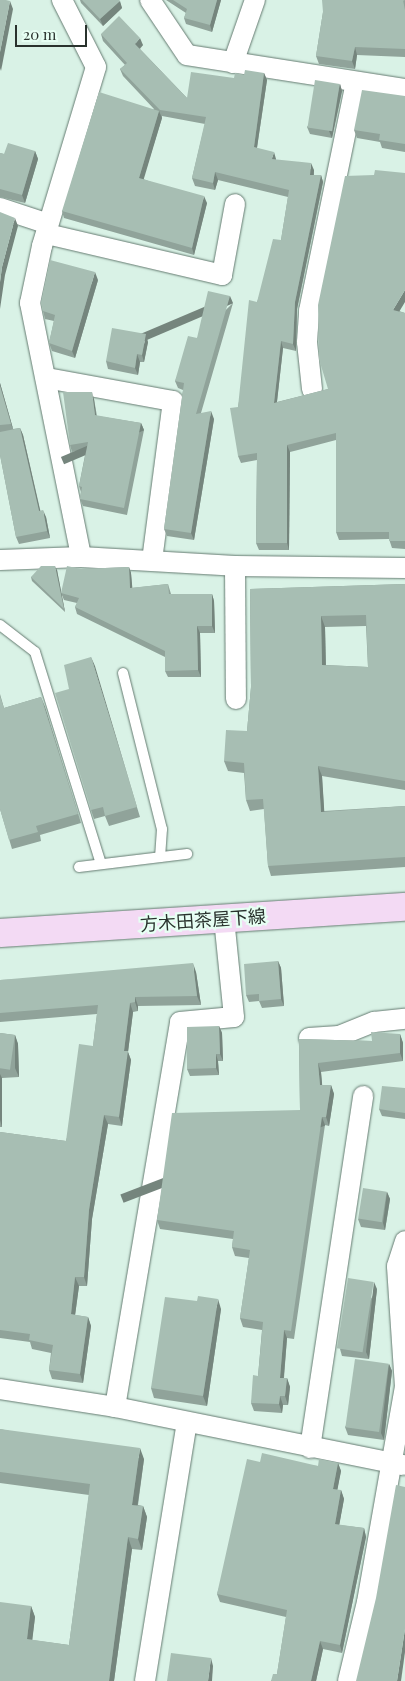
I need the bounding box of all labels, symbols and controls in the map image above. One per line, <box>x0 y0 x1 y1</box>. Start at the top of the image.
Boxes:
scale bar <box>18 15 90 47</box>
text: 20 m <box>23 24 56 44</box>
street label: 方木田茶屋下線 <box>139 905 267 935</box>

